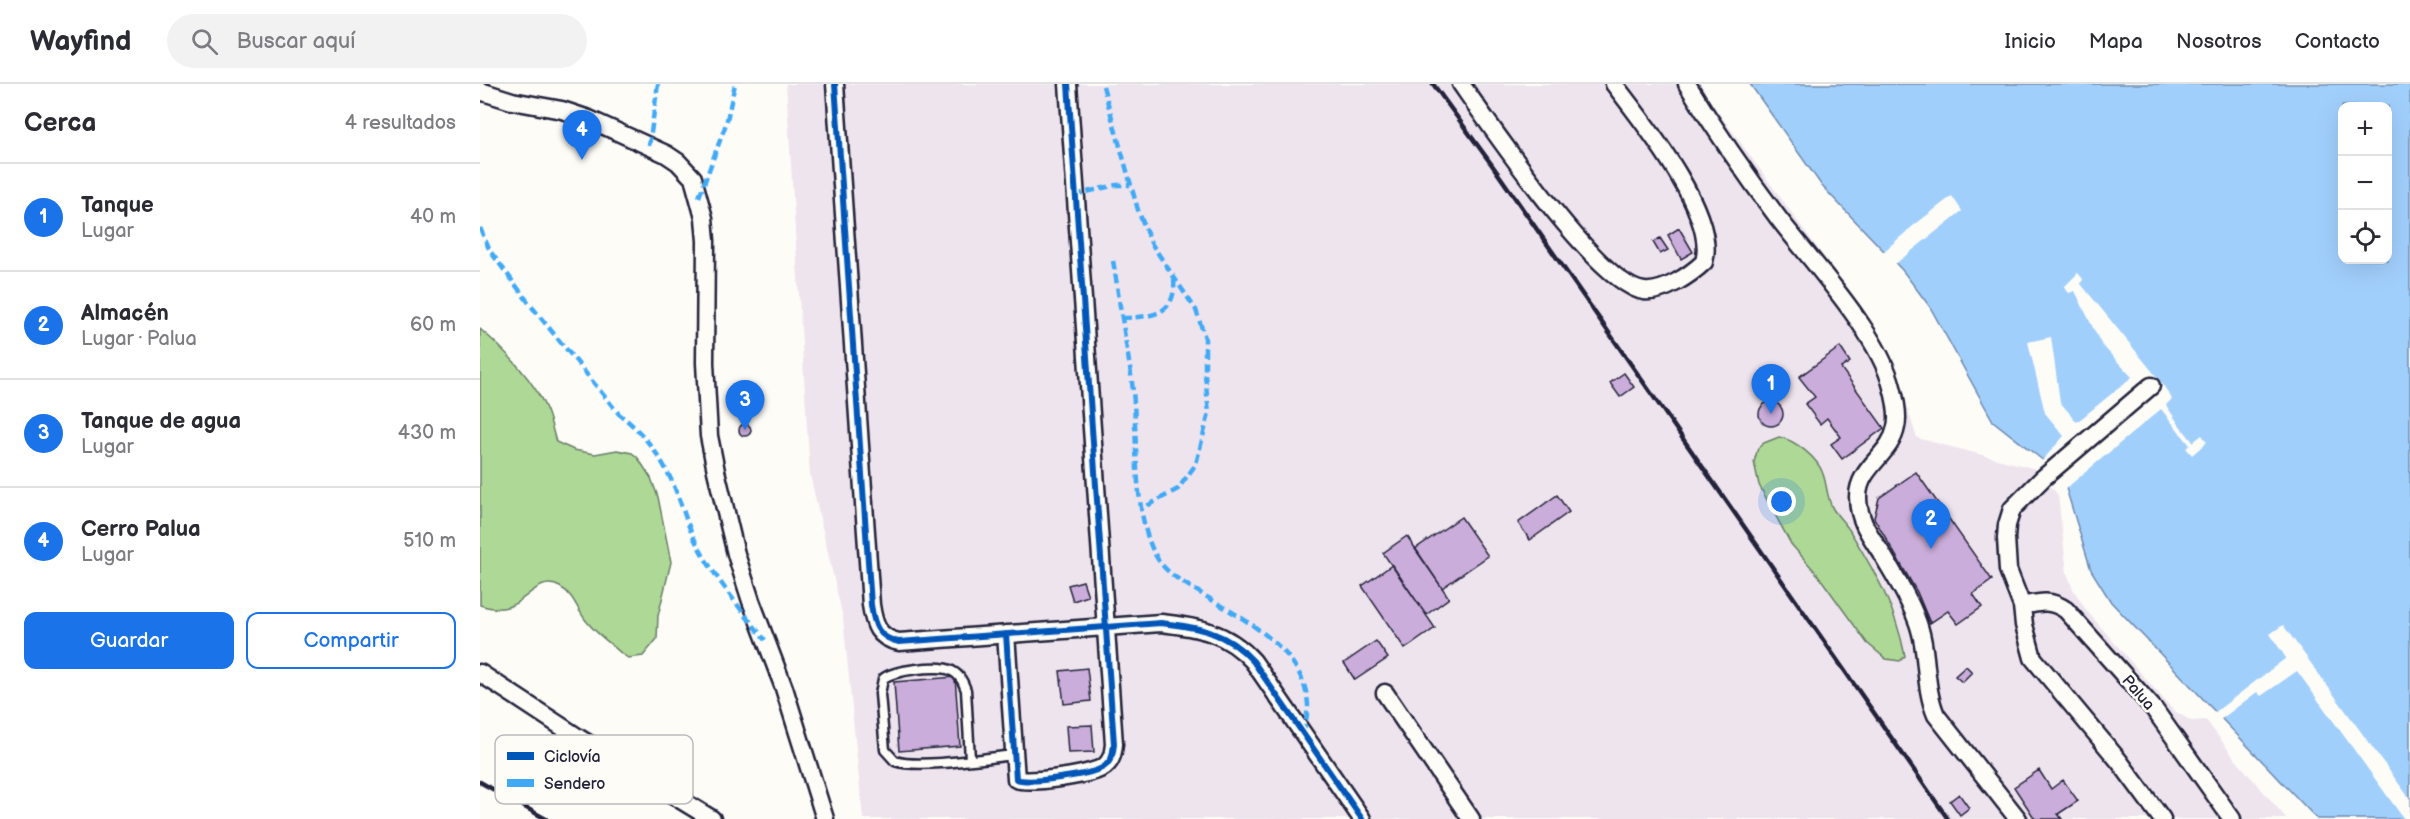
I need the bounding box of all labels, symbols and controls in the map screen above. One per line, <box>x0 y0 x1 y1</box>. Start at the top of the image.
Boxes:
search box <box>167 14 587 68</box>
text: Wayfind <box>30 25 131 58</box>
icon: search <box>188 25 221 58</box>
text: Buscar aquí <box>236 28 355 55</box>
text: Inicio <box>2005 29 2056 54</box>
text: Mapa <box>2089 29 2143 54</box>
text: Nosotros <box>2176 29 2262 54</box>
text: Contacto <box>2295 29 2380 54</box>
map controls <box>2338 102 2392 264</box>
button: + <box>2338 102 2392 156</box>
text: Cerca <box>24 108 96 139</box>
pin: 4 <box>562 110 602 160</box>
text: 4 resultados <box>345 111 456 135</box>
button: − <box>2338 156 2392 210</box>
text: Tanque <box>81 192 154 219</box>
text: 1 <box>39 205 48 229</box>
text: 40 m <box>410 205 456 229</box>
button: locate <box>2338 210 2392 264</box>
text: Lugar <box>81 219 134 243</box>
text: Almacén <box>81 300 169 327</box>
text: 2 <box>38 313 49 337</box>
text: 60 m <box>410 313 456 337</box>
text: Lugar · Palua <box>81 327 197 351</box>
pin: 1 <box>1752 364 1790 414</box>
pin: 3 <box>726 380 764 430</box>
text: Tanque de agua <box>81 408 241 435</box>
text: 3 <box>38 421 49 445</box>
text: 430 m <box>398 421 456 445</box>
text: Lugar <box>81 435 134 459</box>
your location <box>1767 487 1796 516</box>
pin: 2 <box>1912 500 1950 549</box>
text: Cerro Palua <box>81 516 201 543</box>
text: 4 <box>38 529 49 553</box>
text: 510 m <box>403 529 456 553</box>
text: Lugar <box>81 543 134 567</box>
button: Guardar <box>24 612 234 669</box>
button: Compartir <box>246 612 456 669</box>
street label: Palua <box>2118 672 2158 714</box>
legend <box>495 735 693 804</box>
text: Ciclovía <box>544 748 601 767</box>
text: Sendero <box>544 775 605 794</box>

